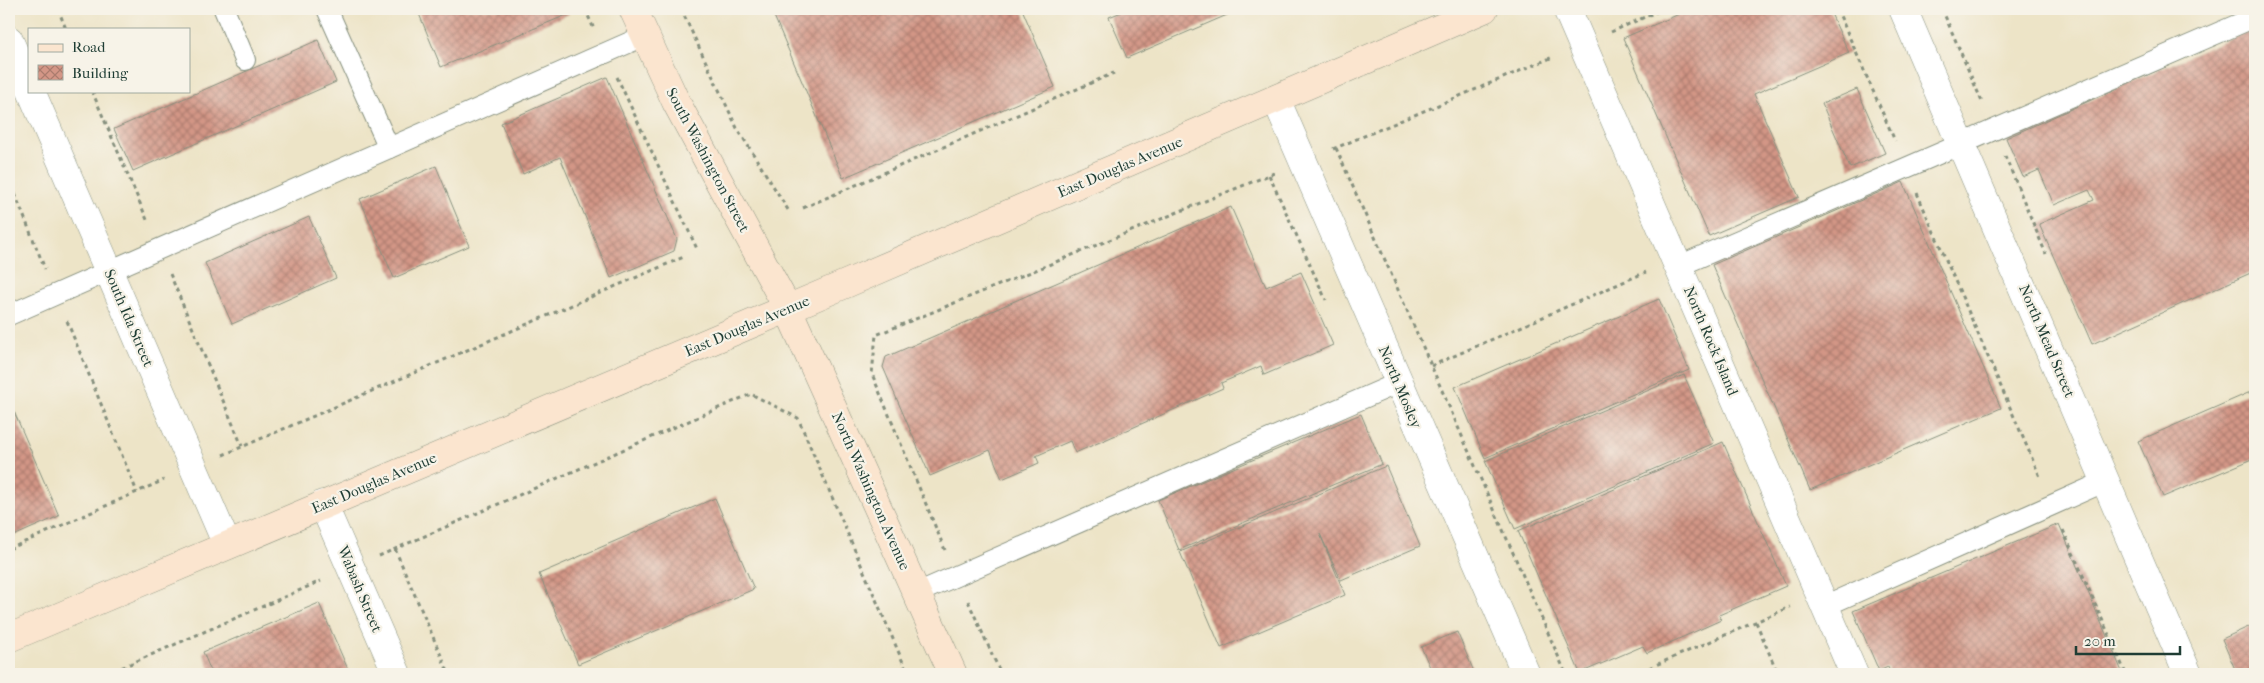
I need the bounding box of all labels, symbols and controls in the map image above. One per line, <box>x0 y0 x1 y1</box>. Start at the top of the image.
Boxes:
legend <box>28 28 190 92</box>
text: Road <box>72 38 106 56</box>
text: Building <box>72 64 129 82</box>
street label: South Washington Street <box>662 85 754 236</box>
street label: East Douglas Avenue <box>1055 132 1186 201</box>
street label: South Ida Street <box>100 267 158 370</box>
street label: North Mead Street <box>2015 282 2079 401</box>
street label: North Rock Island <box>1680 284 1742 399</box>
street label: East Douglas Avenue <box>682 291 813 360</box>
street label: North Mosley <box>1375 343 1426 432</box>
street label: North Washington Avenue <box>828 409 914 573</box>
street label: East Douglas Avenue <box>309 448 440 517</box>
street label: Wabash Street <box>333 542 387 636</box>
scale bar <box>2076 623 2180 655</box>
text: 20 m <box>2084 632 2116 650</box>

